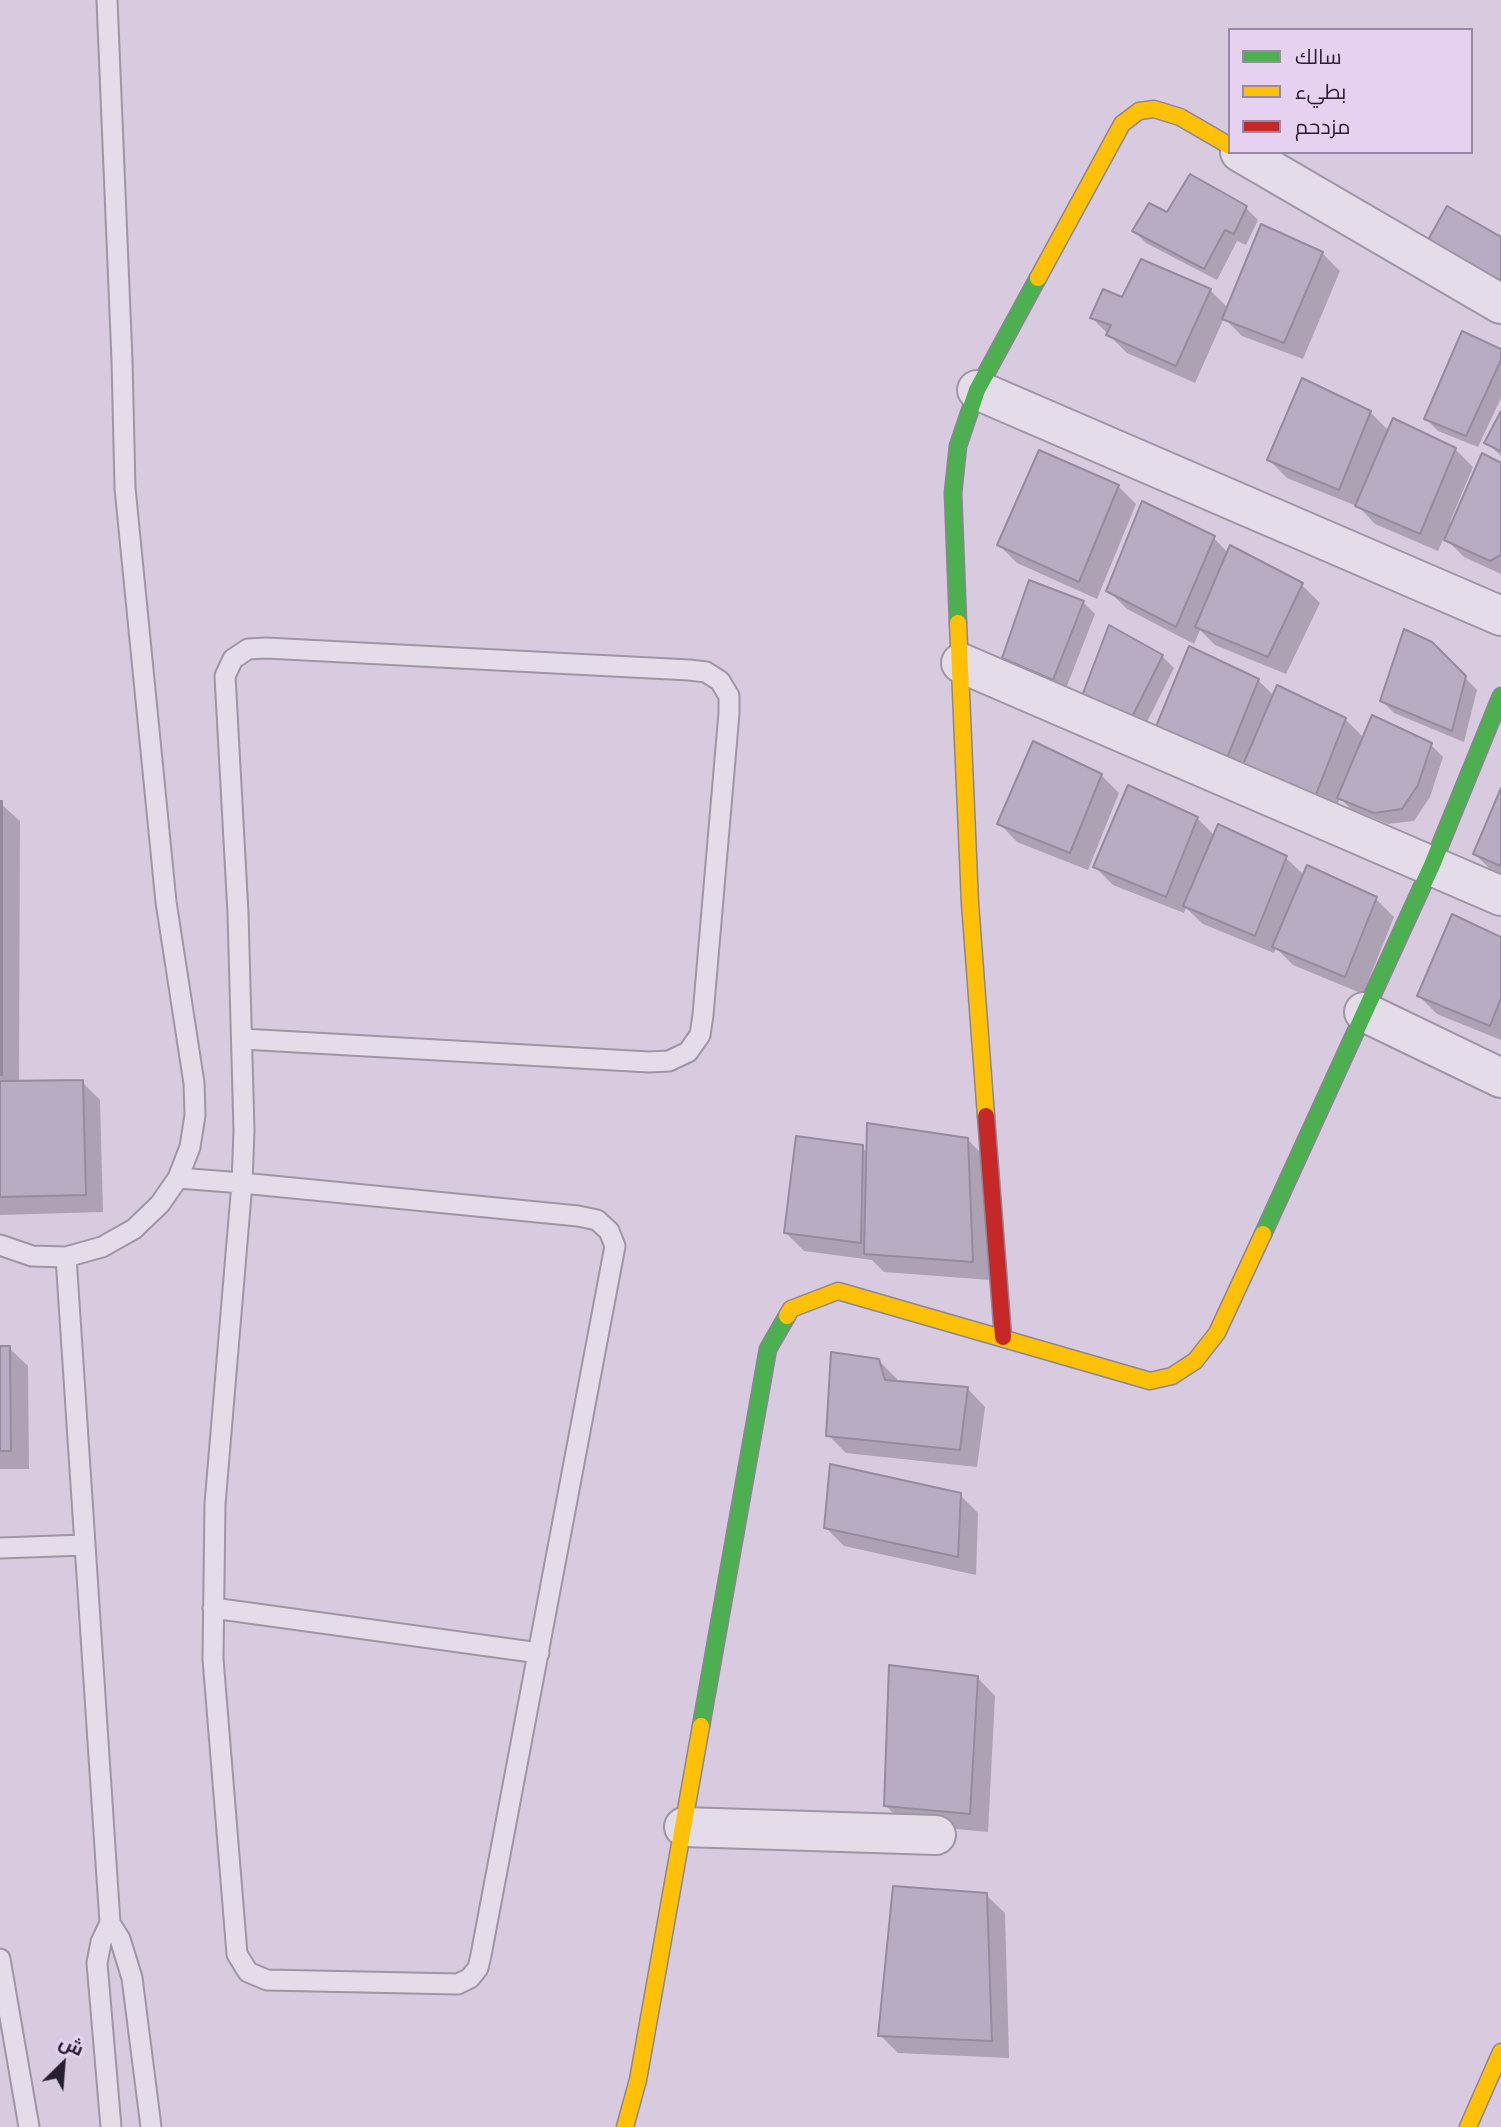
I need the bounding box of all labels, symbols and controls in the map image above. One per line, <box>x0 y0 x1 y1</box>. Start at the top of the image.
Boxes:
legend <box>1228 28 1473 154</box>
text: سالك <box>1295 37 1342 76</box>
text: بطيء <box>1295 72 1346 111</box>
text: مزدحم <box>1295 107 1350 146</box>
text: ش <box>53 2023 91 2066</box>
north arrow <box>28 2029 98 2099</box>

